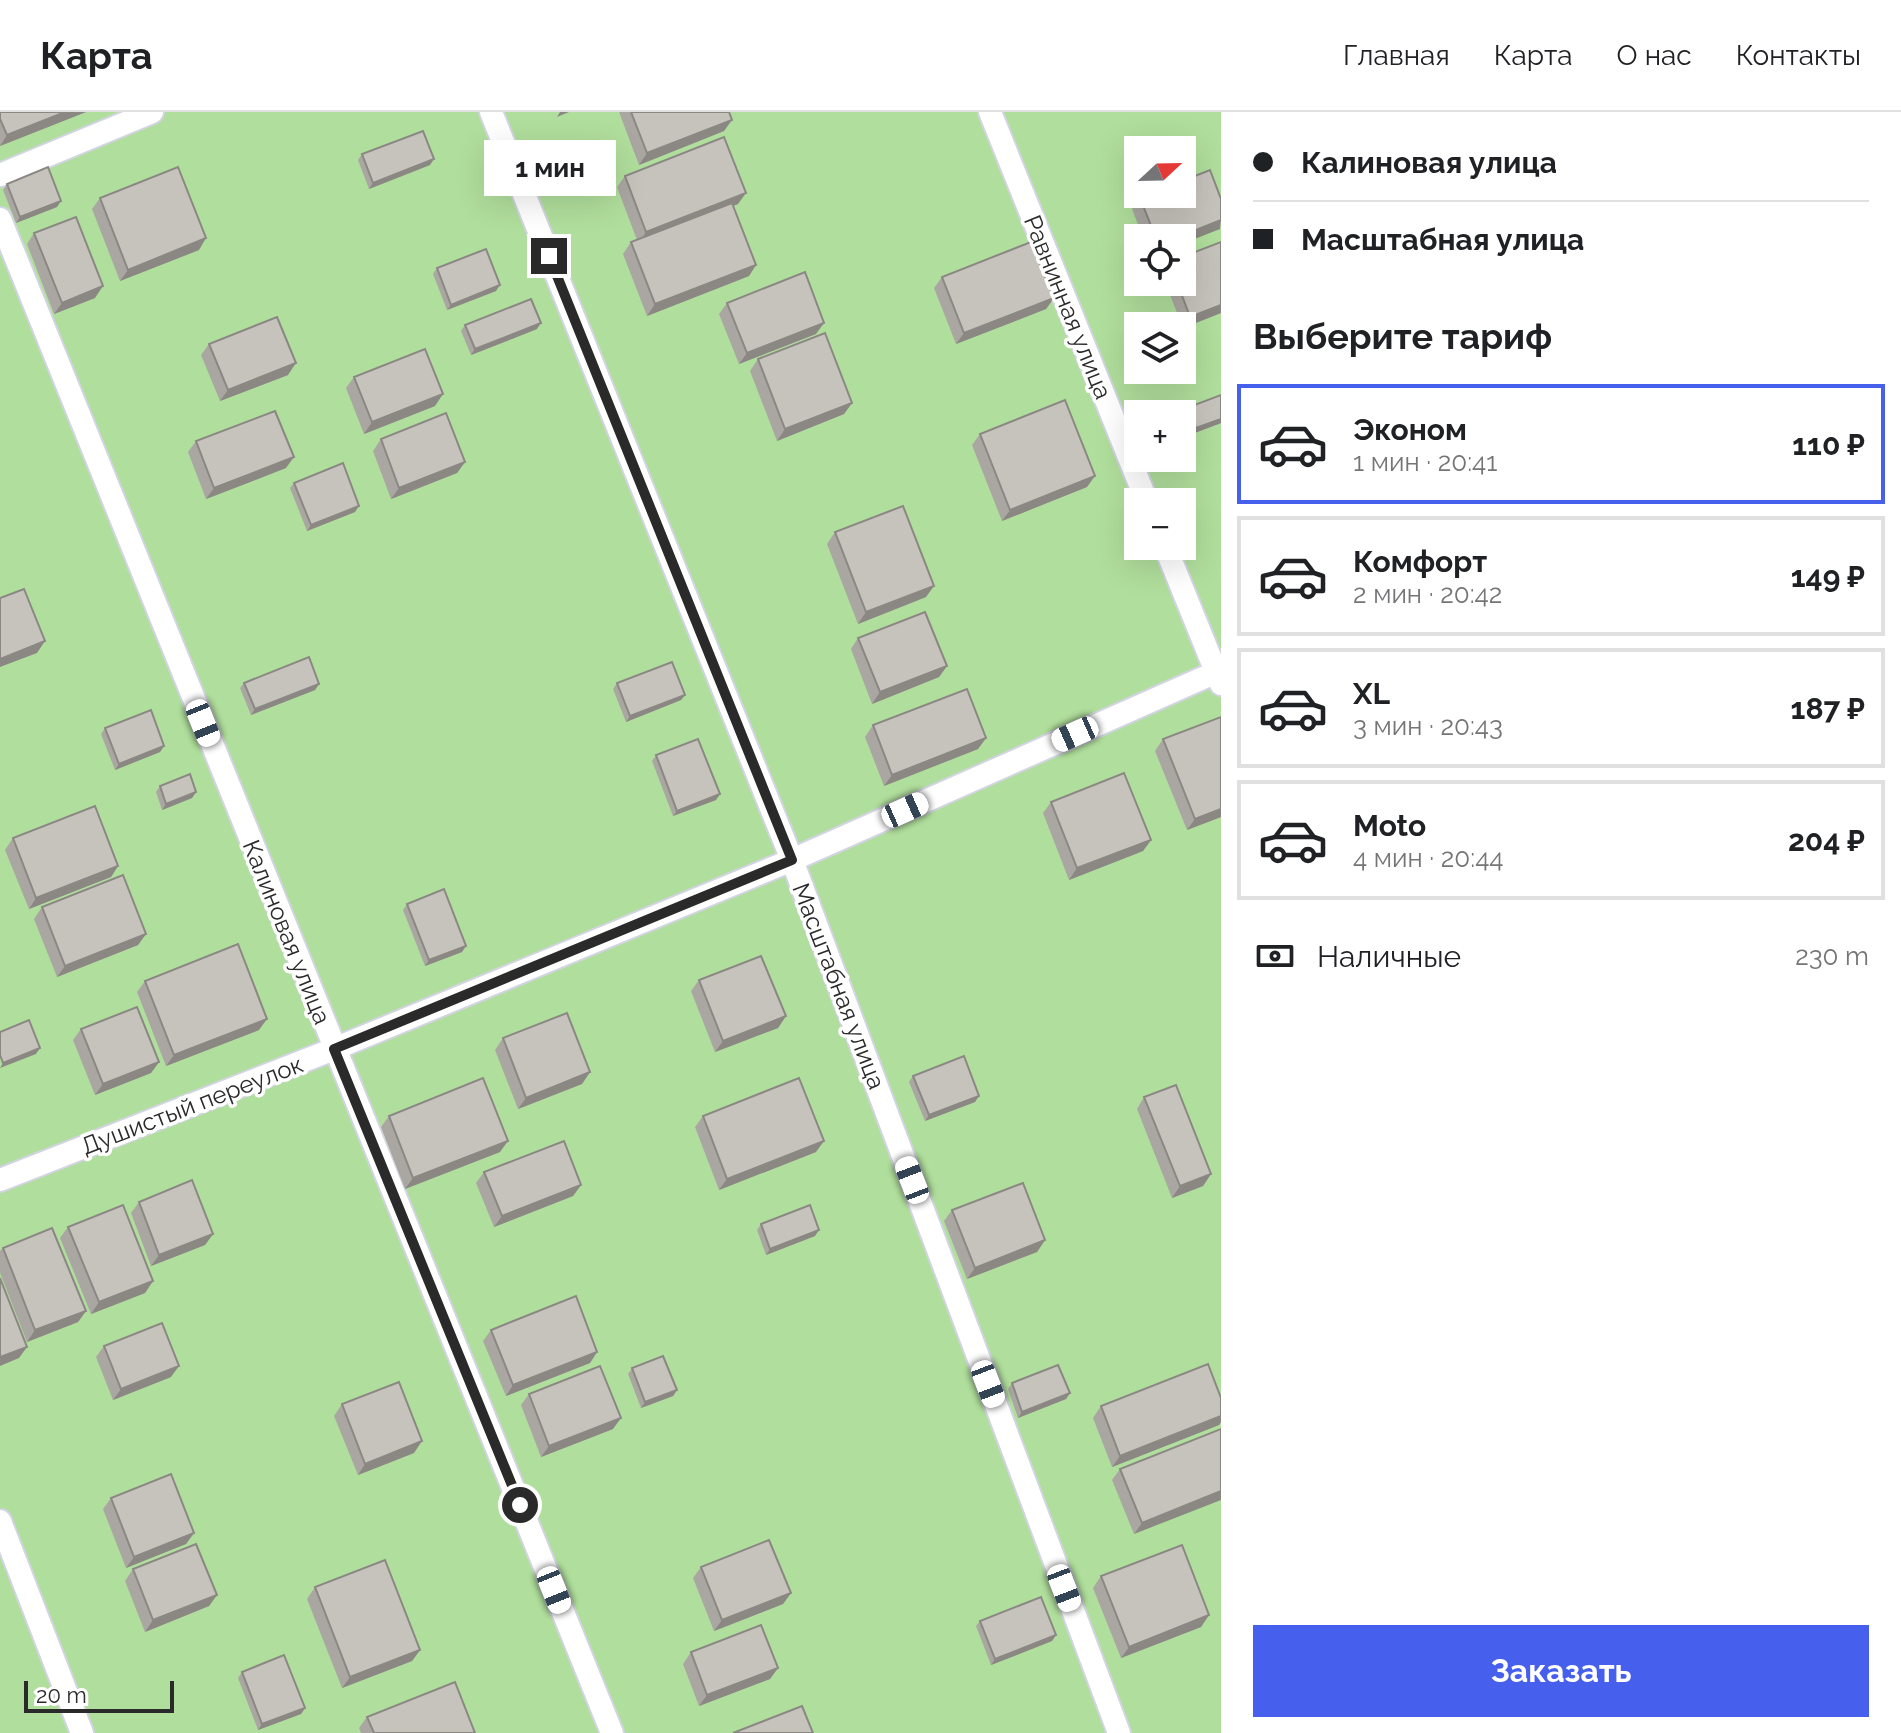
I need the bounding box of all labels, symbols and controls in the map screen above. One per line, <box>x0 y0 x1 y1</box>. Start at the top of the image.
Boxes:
text: Карта <box>40 33 153 78</box>
text: Главная <box>1343 39 1450 72</box>
text: Карта <box>1494 39 1573 72</box>
text: О нас <box>1617 39 1692 72</box>
text: Контакты <box>1736 39 1861 72</box>
north arrow <box>1124 136 1196 208</box>
map controls <box>1124 136 1196 560</box>
callout: 1 мин <box>483 140 615 196</box>
text: Калиновая улица <box>1301 145 1557 180</box>
text: 1 мин <box>515 153 585 183</box>
street label: Равнинная улица <box>1018 211 1118 403</box>
text: Масштабная улица <box>1301 222 1584 257</box>
button: locate <box>1124 224 1196 296</box>
route end <box>531 238 567 274</box>
button: layers <box>1124 312 1196 384</box>
text: Выберите тариф <box>1253 315 1552 357</box>
button: + <box>1124 400 1196 472</box>
icon: car <box>1257 408 1329 480</box>
text: Эконом <box>1353 412 1467 447</box>
text: 110 ₽ <box>1792 427 1865 462</box>
text: 1 мин · 20:41 <box>1353 447 1497 477</box>
button: − <box>1124 488 1196 560</box>
icon: car <box>1257 540 1329 612</box>
text: Комфорт <box>1353 544 1487 579</box>
text: 149 ₽ <box>1791 559 1865 594</box>
text: 2 мин · 20:42 <box>1353 579 1502 609</box>
icon: car <box>1257 672 1329 744</box>
text: XL <box>1353 676 1390 711</box>
text: 187 ₽ <box>1791 691 1865 726</box>
car <box>183 696 223 750</box>
text: 3 мин · 20:43 <box>1353 711 1503 741</box>
car <box>1048 713 1102 755</box>
car <box>878 789 932 831</box>
icon: car <box>1257 804 1329 876</box>
text: Moto <box>1353 808 1426 843</box>
text: 204 ₽ <box>1788 823 1865 858</box>
street label: Калиновая улица <box>237 836 337 1028</box>
text: 4 мин · 20:44 <box>1353 843 1504 873</box>
street label: Масштабная улица <box>786 879 892 1093</box>
icon: cash <box>1253 934 1297 978</box>
text: Наличные <box>1317 939 1461 974</box>
text: 230 m <box>1795 941 1869 971</box>
street label: Душистый переулок <box>77 1049 307 1161</box>
car <box>892 1153 932 1207</box>
car <box>968 1357 1008 1411</box>
route start <box>502 1487 538 1523</box>
car <box>1044 1561 1084 1615</box>
car <box>534 1563 574 1617</box>
button: Заказать <box>1253 1625 1869 1717</box>
scale bar <box>24 1677 174 1713</box>
text: 20 m <box>36 1682 87 1708</box>

